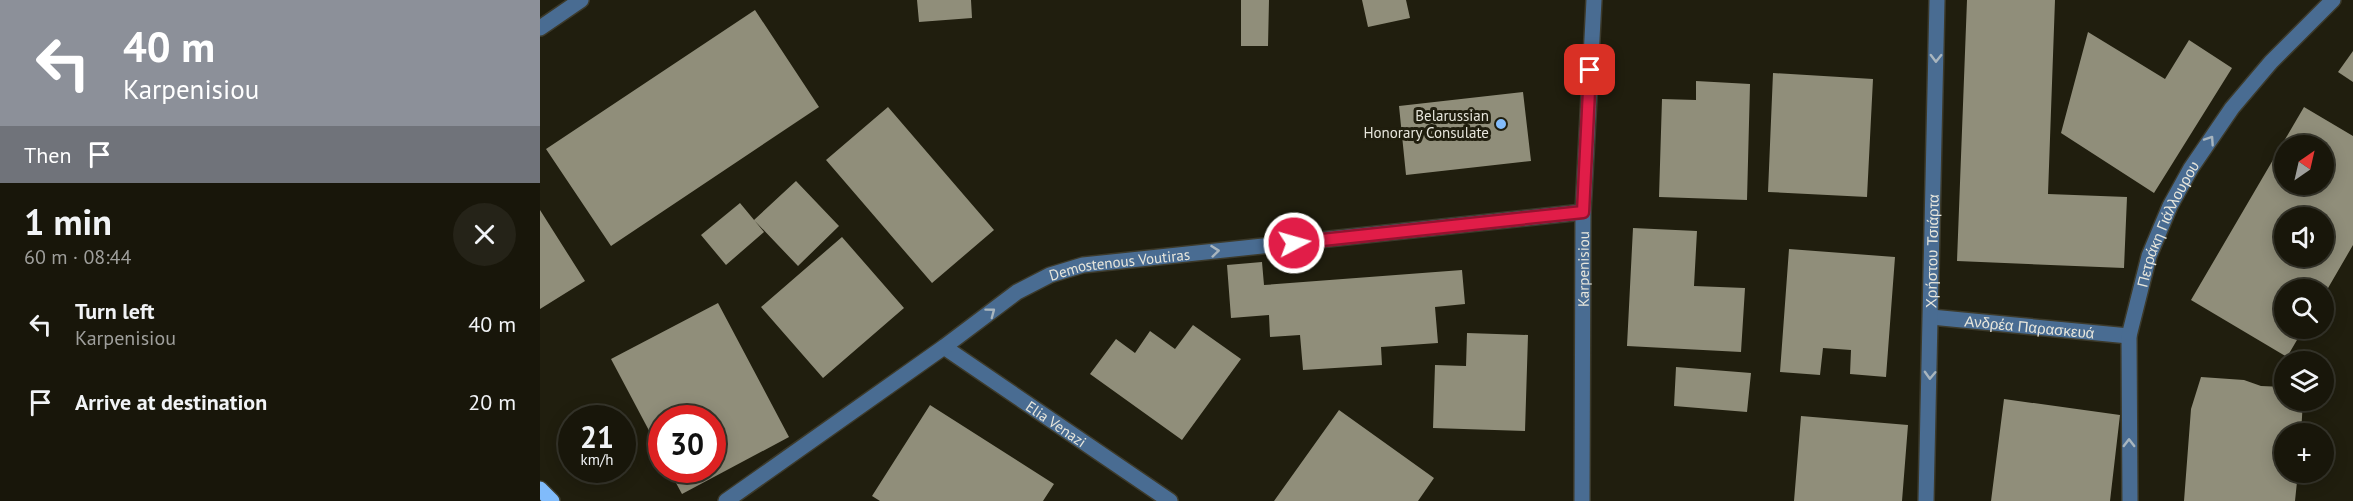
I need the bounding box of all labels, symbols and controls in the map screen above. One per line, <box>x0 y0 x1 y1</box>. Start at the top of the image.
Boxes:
text: 40 m <box>123 19 215 74</box>
icon: left <box>24 24 102 102</box>
pin <box>1564 44 1615 95</box>
icon: arrive <box>1573 53 1606 86</box>
one-way arrow <box>1930 54 1942 63</box>
text: Karpenisiou <box>123 72 259 106</box>
place label: Belarussian Honorary Consulate <box>1363 106 1489 142</box>
marker: Belarussian Honorary Consulate <box>1494 117 1508 131</box>
one-way arrow <box>2203 135 2214 146</box>
north arrow <box>2274 135 2334 195</box>
map controls <box>2274 135 2334 483</box>
icon: arrive <box>83 138 116 171</box>
text: Then <box>24 141 71 169</box>
street label: Πετράκη Γιάλλουρου <box>2132 157 2203 289</box>
street label: Χρήστου Τσιάρτα <box>1921 194 1942 308</box>
text: 1 min <box>24 198 112 245</box>
button: close <box>453 203 516 266</box>
button: sound <box>2274 207 2334 267</box>
position arrow <box>1262 211 1326 275</box>
street label: Karpenisiou <box>1573 231 1592 307</box>
text: 60 m · 08:44 <box>24 244 131 270</box>
street label: Demostenous Voutiras <box>1047 244 1191 284</box>
one-way arrow <box>1210 245 1220 258</box>
button: search <box>2274 279 2334 339</box>
text: Turn left <box>75 297 155 325</box>
icon: left <box>24 308 57 341</box>
one-way arrow <box>984 308 995 319</box>
text: 40 m <box>468 310 516 338</box>
street label: Ανδρέα Παρασκευά <box>1964 311 2096 342</box>
text: Karpenisiou <box>75 325 176 351</box>
button: layers <box>2274 351 2334 411</box>
one-way arrow <box>1923 371 1936 380</box>
icon: arrive <box>24 386 57 419</box>
text: Arrive at destination <box>75 388 267 416</box>
text: 20 m <box>468 388 516 416</box>
street label: Elia Venazi <box>1022 396 1090 451</box>
speed limit sign: 30 <box>648 405 726 483</box>
text: 21 <box>580 417 614 456</box>
button: + <box>2274 423 2334 483</box>
one-way arrow <box>2123 438 2135 447</box>
text: km/h <box>581 450 613 469</box>

